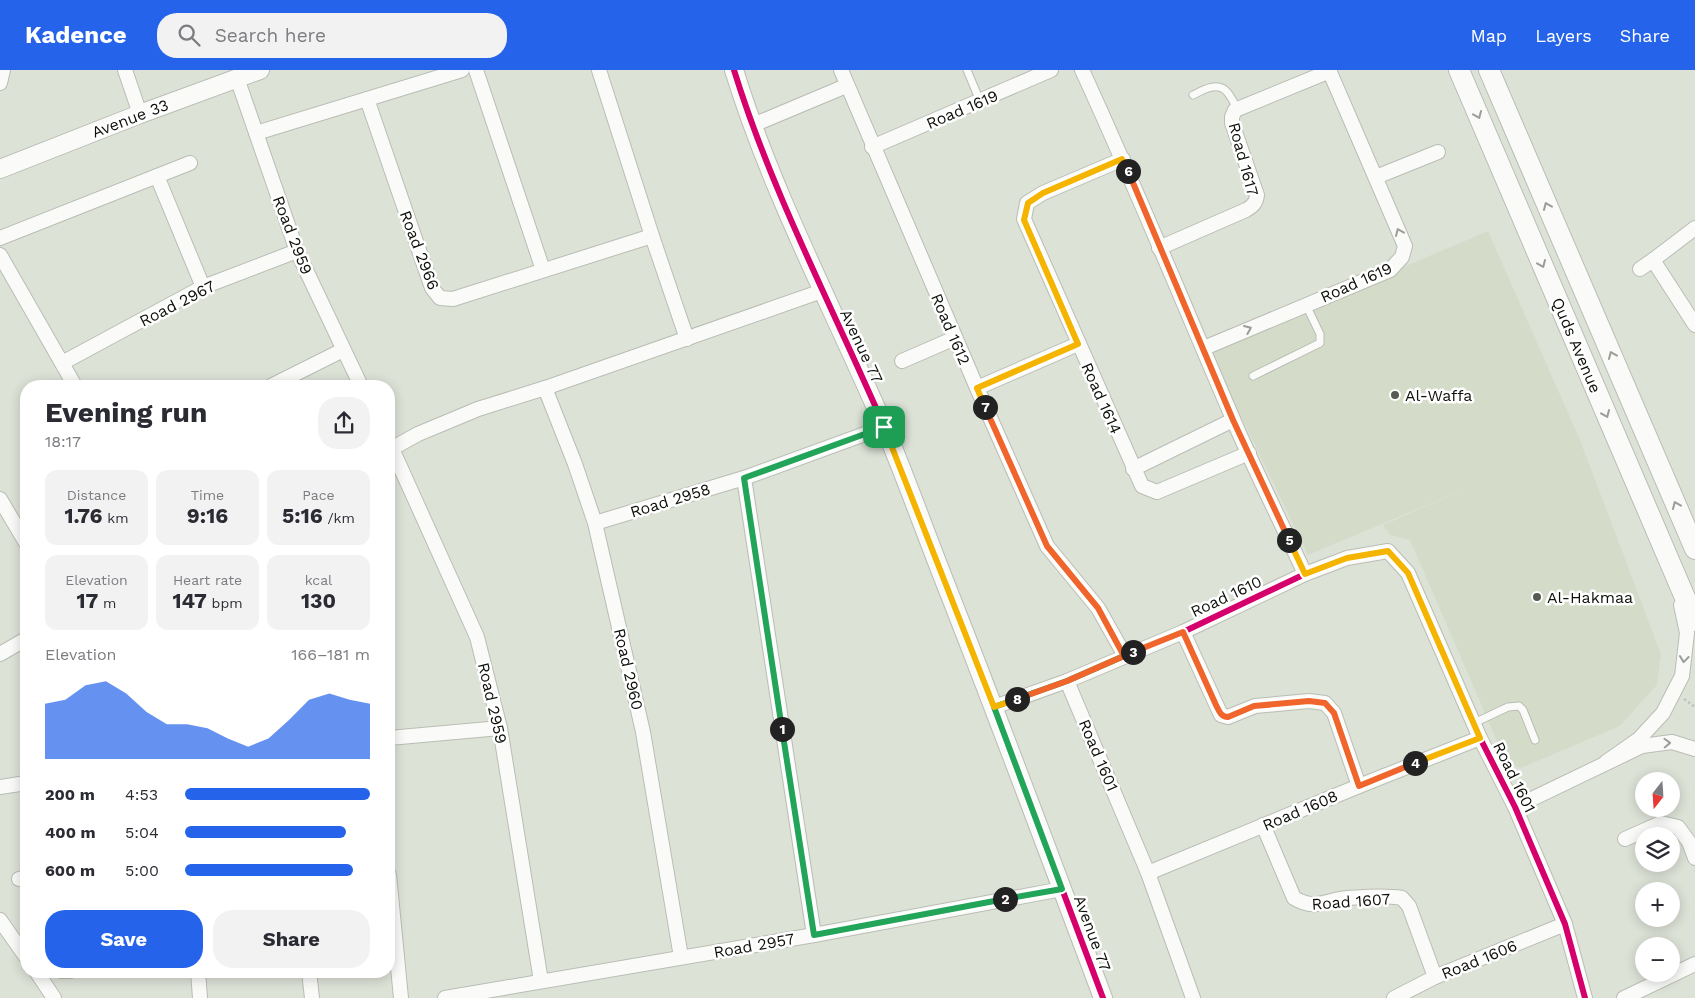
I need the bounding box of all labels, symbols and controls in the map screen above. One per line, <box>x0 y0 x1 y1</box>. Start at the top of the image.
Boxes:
search box <box>157 13 507 58</box>
text: Kadence <box>25 21 127 49</box>
icon: search <box>175 21 203 49</box>
text: Search here <box>215 24 326 47</box>
text: Map <box>1470 25 1507 46</box>
text: Layers <box>1535 25 1592 46</box>
text: Share <box>1620 25 1670 46</box>
street label: Road 1619 <box>923 86 1001 133</box>
street label: Avenue 33 <box>89 95 171 142</box>
one-way arrow <box>1472 110 1483 119</box>
street label: Road 1617 <box>1225 120 1262 198</box>
pin: 6 <box>1116 158 1140 184</box>
text: 6 <box>1124 163 1133 179</box>
street label: Road 2959 <box>269 193 316 277</box>
one-way arrow <box>1543 202 1554 211</box>
street label: Road 2966 <box>396 208 443 292</box>
one-way arrow <box>1395 228 1406 237</box>
street label: Road 1619 <box>1317 258 1395 307</box>
one-way arrow <box>1536 259 1547 268</box>
street label: Road 2967 <box>136 276 218 331</box>
street label: Road 1612 <box>927 291 974 368</box>
street label: Quds Avenue <box>1548 295 1605 396</box>
street label: Avenue 77 <box>836 306 887 386</box>
one-way arrow <box>1244 324 1252 334</box>
one-way arrow <box>1607 351 1618 360</box>
street label: Road 1614 <box>1077 360 1126 437</box>
place label: Al-Waffa <box>1405 386 1472 405</box>
marker: Al-Waffa <box>1389 389 1401 401</box>
pin: 7 <box>972 394 998 420</box>
text: Evening run <box>45 396 207 429</box>
button: share <box>318 397 370 449</box>
text: 7 <box>981 399 990 415</box>
pin <box>863 406 905 448</box>
one-way arrow <box>1600 409 1611 418</box>
icon: arrive <box>870 413 898 441</box>
text: 18:17 <box>45 432 81 451</box>
street label: Road 2958 <box>628 479 713 522</box>
text: Distance <box>67 487 126 503</box>
text: Time <box>191 487 224 503</box>
text: Pace <box>302 487 335 503</box>
one-way arrow <box>1671 501 1682 510</box>
text: 1.76 <box>65 503 102 528</box>
text: 9:16 <box>187 503 228 528</box>
text: 5:16 <box>282 503 323 528</box>
text: km <box>102 510 129 526</box>
text: /km <box>323 510 355 526</box>
pin: 5 <box>1276 528 1302 552</box>
text: 5 <box>1285 532 1294 548</box>
text: Elevation <box>65 572 128 588</box>
text: Heart rate <box>173 572 242 588</box>
text: kcal <box>305 572 332 588</box>
street label: Road 1610 <box>1188 572 1265 621</box>
text: 17 <box>77 588 98 613</box>
text: 147 <box>172 588 207 613</box>
text: 130 <box>301 588 336 613</box>
place label: Al-Hakmaa <box>1547 588 1633 607</box>
marker: Al-Hakmaa <box>1531 591 1543 603</box>
text: m <box>98 595 116 611</box>
text: bpm <box>207 595 243 611</box>
street label: Road 2960 <box>610 626 647 712</box>
pin: 3 <box>1120 640 1146 664</box>
text: 3 <box>1129 644 1138 660</box>
text: Elevation <box>45 645 116 664</box>
text: 166–181 m <box>291 645 370 664</box>
one-way arrow <box>1679 655 1690 663</box>
street label: Road 2959 <box>474 661 511 746</box>
pin: 8 <box>1004 686 1030 712</box>
text: 8 <box>1013 691 1022 707</box>
pin: 1 <box>770 716 794 742</box>
street label: Road 1601 <box>1075 716 1122 794</box>
text: 1 <box>779 721 786 737</box>
one-way arrow <box>1663 738 1671 749</box>
street label: Road 1601 <box>1489 739 1540 816</box>
pin: 4 <box>1402 750 1428 776</box>
text: 4 <box>1411 755 1420 771</box>
north arrow <box>1635 772 1680 818</box>
map controls <box>1635 772 1680 982</box>
text: 200 m <box>45 785 95 804</box>
text: 4:53 <box>125 785 158 804</box>
street label: Road 1608 <box>1260 786 1341 835</box>
text: 400 m <box>45 823 96 842</box>
text: 5:04 <box>125 823 159 842</box>
button: layers <box>1635 827 1680 872</box>
text: 600 m <box>45 861 95 880</box>
text: 5:00 <box>125 861 159 880</box>
button: + <box>1635 882 1680 927</box>
pin: 2 <box>992 886 1018 912</box>
street label: Road 1607 <box>1311 889 1391 914</box>
text: 2 <box>1001 891 1010 907</box>
street label: Avenue 77 <box>1070 893 1115 974</box>
button: Save <box>45 910 203 968</box>
button: Share <box>213 910 370 968</box>
street label: Road 2957 <box>712 929 796 962</box>
street label: Road 1606 <box>1439 936 1520 983</box>
button: − <box>1635 937 1680 982</box>

